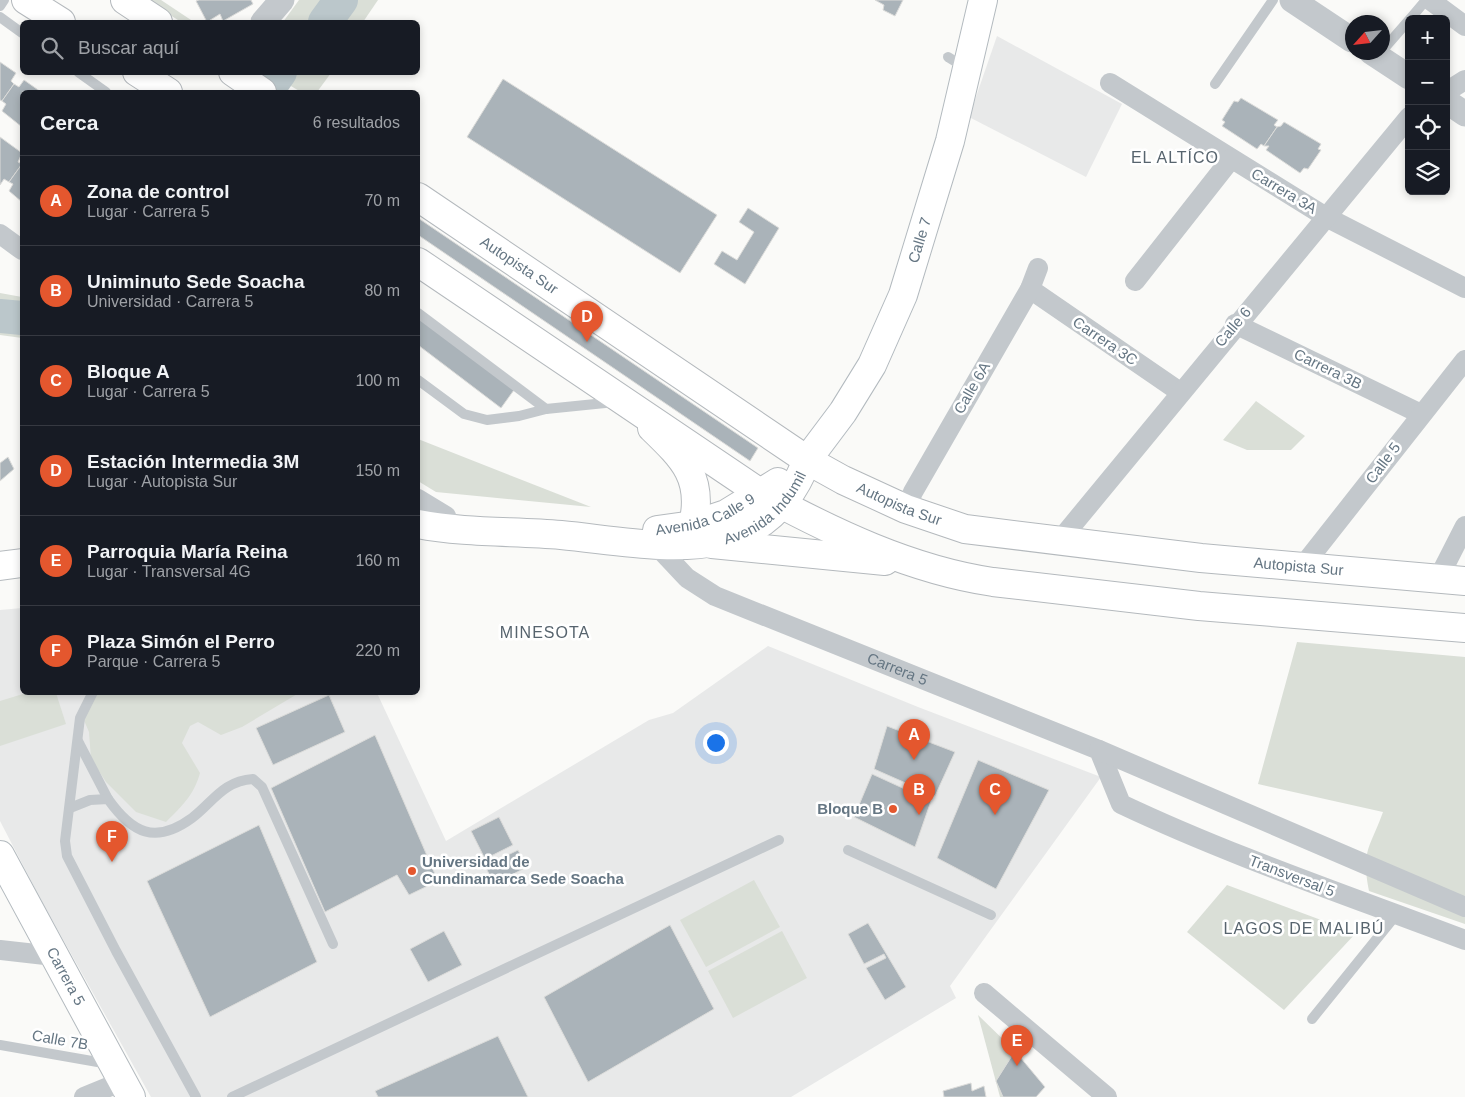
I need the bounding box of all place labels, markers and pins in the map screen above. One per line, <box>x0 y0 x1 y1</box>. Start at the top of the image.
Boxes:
pin: D <box>571 301 603 342</box>
pin: A <box>898 719 930 760</box>
pin: B <box>903 774 935 815</box>
pin: C <box>979 774 1011 815</box>
place label: Bloque B <box>817 800 883 817</box>
marker: Bloque B <box>887 803 899 815</box>
pin: F <box>96 821 128 862</box>
place label: Universidad de Cundinamarca Sede Soacha <box>422 853 624 887</box>
marker: Universidad de Cundinamarca Sede Soacha <box>406 865 418 877</box>
pin: E <box>1001 1025 1033 1066</box>

